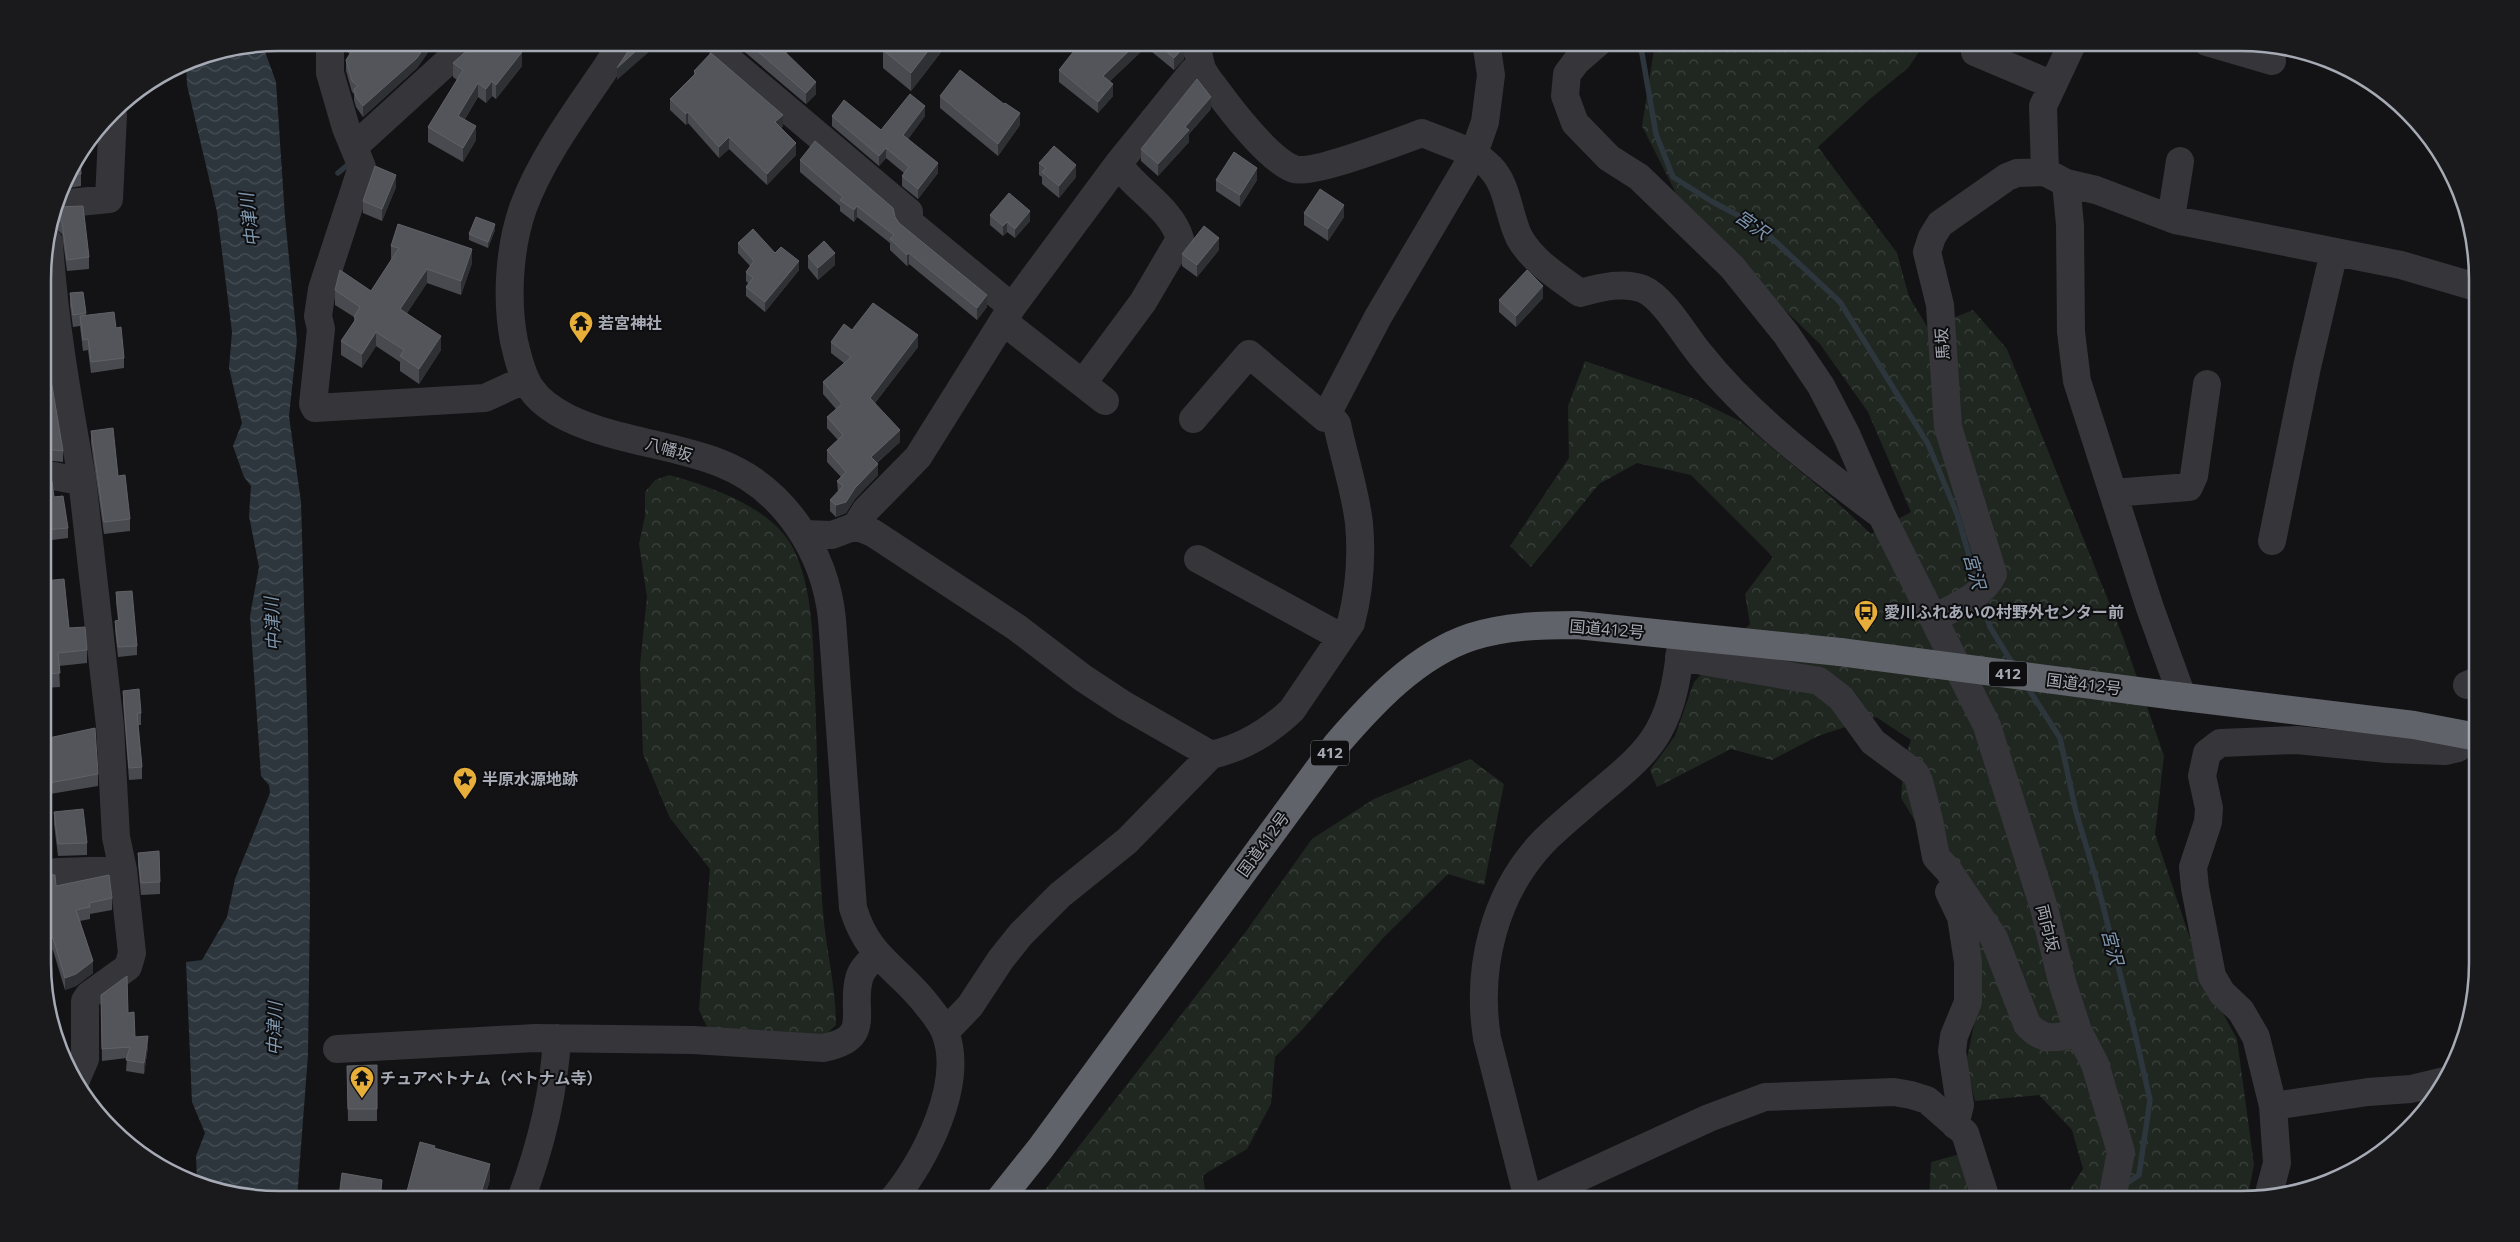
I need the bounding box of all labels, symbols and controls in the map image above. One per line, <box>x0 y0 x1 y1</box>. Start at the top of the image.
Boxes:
water label: 中津川 <box>234 190 264 248</box>
water label: 宮沢 <box>1731 204 1776 245</box>
temple icon: 若宮神社 <box>568 310 594 344</box>
place label: 若宮神社 <box>598 312 662 334</box>
street label: 馬坂 <box>1930 327 1954 361</box>
street label: 八幡坂 <box>643 432 695 466</box>
water label: 宮沢 <box>1958 550 1992 593</box>
water label: 中津川 <box>259 594 285 652</box>
bus stop icon: 愛川ふれあいの村野外センター前 <box>1853 599 1879 633</box>
place label: 愛川ふれあいの村野外センター前 <box>1884 601 2124 623</box>
street label: 国道412号 <box>1568 615 1646 643</box>
road number: 412 <box>1989 662 2027 686</box>
street label: 国道412号 <box>2045 668 2123 700</box>
road number: 412 <box>1311 740 1349 766</box>
place icon: 半原水源地跡 <box>452 766 478 800</box>
place label: 半原水源地跡 <box>482 768 578 790</box>
street label: 国道412号 <box>1232 807 1294 881</box>
street label: 両向坂 <box>2032 902 2064 954</box>
water label: 宮沢 <box>2097 926 2130 969</box>
water label: 中津川 <box>262 1000 287 1056</box>
temple icon: チュアベトナム（ベトナム寺） <box>349 1065 375 1099</box>
place label: チュアベトナム（ベトナム寺） <box>380 1067 602 1089</box>

